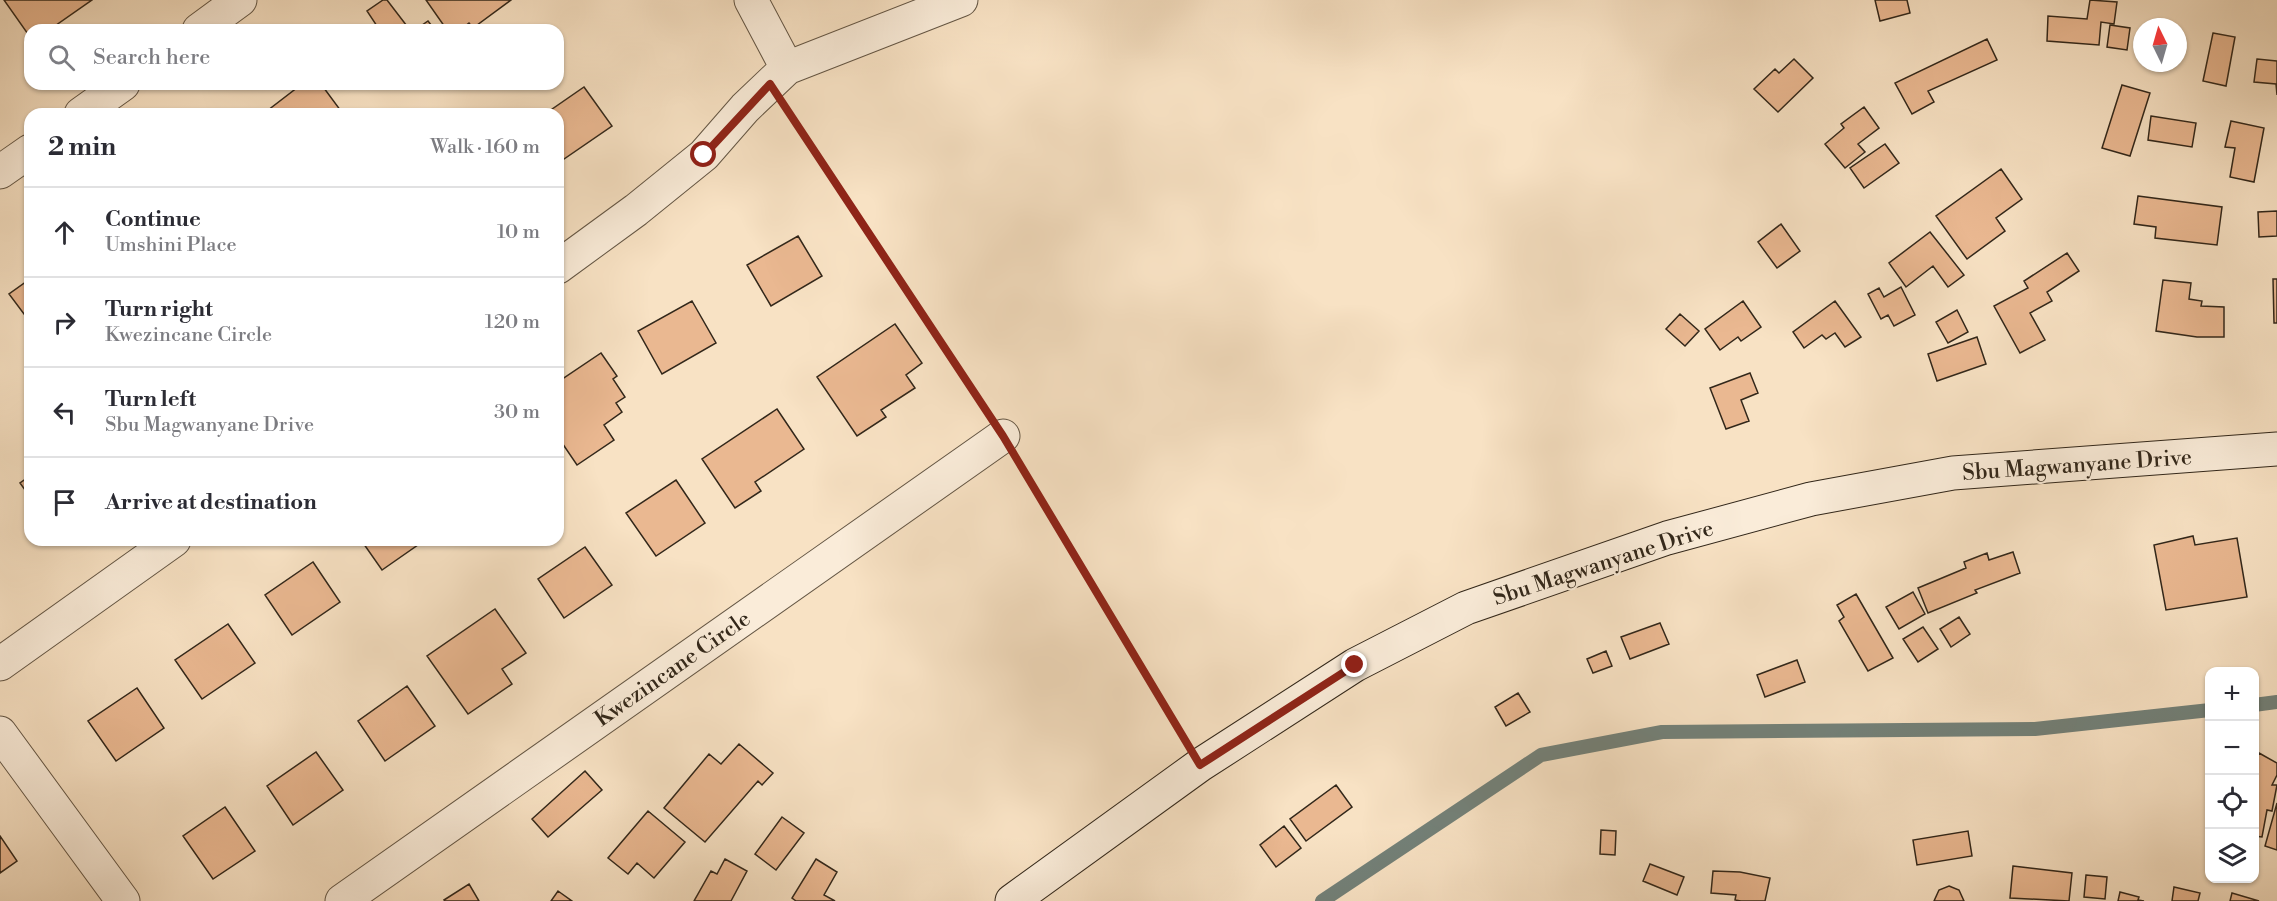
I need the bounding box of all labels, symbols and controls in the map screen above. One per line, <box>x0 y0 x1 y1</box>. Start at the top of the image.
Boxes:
north arrow <box>2133 18 2187 72</box>
search box <box>24 24 564 90</box>
icon: search <box>45 41 78 74</box>
text: Search here <box>93 44 210 71</box>
text: 2 min <box>48 131 116 163</box>
text: Walk · 160 m <box>430 135 540 160</box>
route start <box>690 141 716 167</box>
text: Continue <box>105 206 201 233</box>
icon: ahead <box>48 216 81 249</box>
text: 10 m <box>497 220 540 245</box>
text: Umshini Place <box>105 233 237 258</box>
text: Turn right <box>105 296 213 323</box>
icon: right <box>48 306 81 339</box>
text: 120 m <box>485 310 540 335</box>
text: Kwezincane Circle <box>105 323 272 348</box>
text: Turn left <box>105 386 196 413</box>
icon: left <box>48 396 81 429</box>
text: 30 m <box>494 400 540 425</box>
text: Sbu Magwanyane Drive <box>105 413 314 438</box>
street label: Sbu Magwanyane Drive <box>1961 444 2193 487</box>
icon: arrive <box>48 486 81 519</box>
text: Arrive at destination <box>105 489 317 516</box>
street label: Sbu Magwanyane Drive <box>1490 515 1717 612</box>
street label: Kwezincane Circle <box>590 605 756 733</box>
route end <box>1341 651 1367 677</box>
map controls <box>2205 667 2259 883</box>
button: + <box>2205 667 2259 721</box>
button: − <box>2205 721 2259 775</box>
button: locate <box>2205 775 2259 829</box>
button: layers <box>2205 829 2259 883</box>

